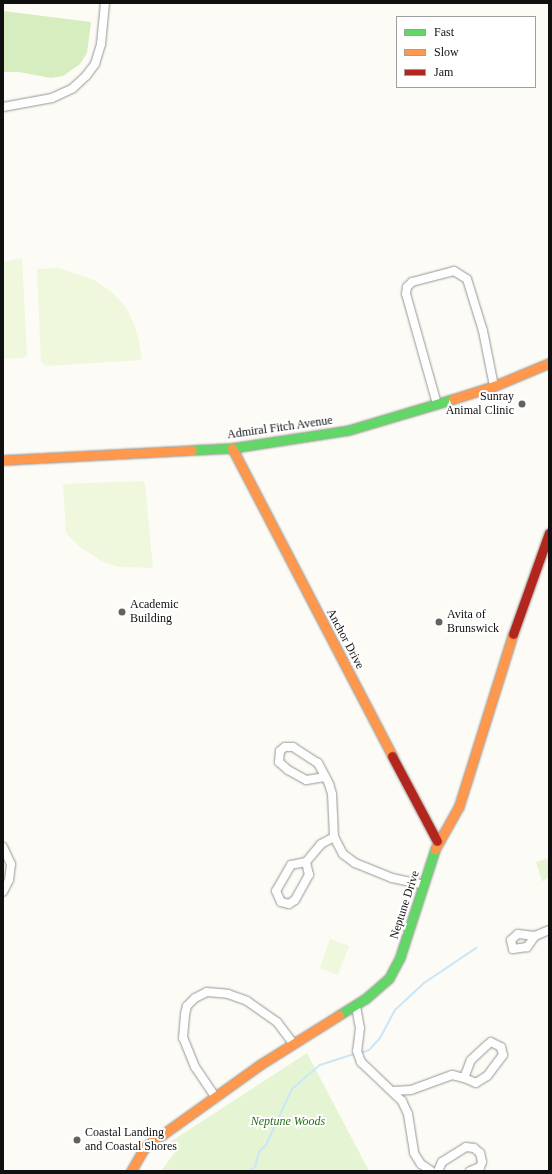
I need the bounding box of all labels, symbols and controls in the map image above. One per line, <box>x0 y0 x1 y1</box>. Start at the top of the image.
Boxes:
legend <box>396 16 536 88</box>
text: Fast <box>434 25 454 39</box>
text: Slow <box>434 45 459 59</box>
text: Jam <box>434 65 453 79</box>
place label: Sunray Animal Clinic <box>446 390 514 418</box>
marker: Sunray Animal Clinic <box>517 399 527 409</box>
street label: Admiral Fitch Avenue <box>226 413 334 443</box>
place label: Academic Building <box>130 598 179 626</box>
street label: Anchor Drive <box>323 606 367 672</box>
marker: Academic Building <box>117 607 127 617</box>
place label: Avita of Brunswick <box>447 608 499 636</box>
marker: Avita of Brunswick <box>434 617 444 627</box>
street label: Neptune Drive <box>387 869 423 941</box>
park label: Neptune Woods <box>251 1115 325 1129</box>
place label: Coastal Landing and Coastal Shores <box>85 1126 177 1154</box>
marker: Coastal Landing and Coastal Shores <box>72 1135 82 1145</box>

